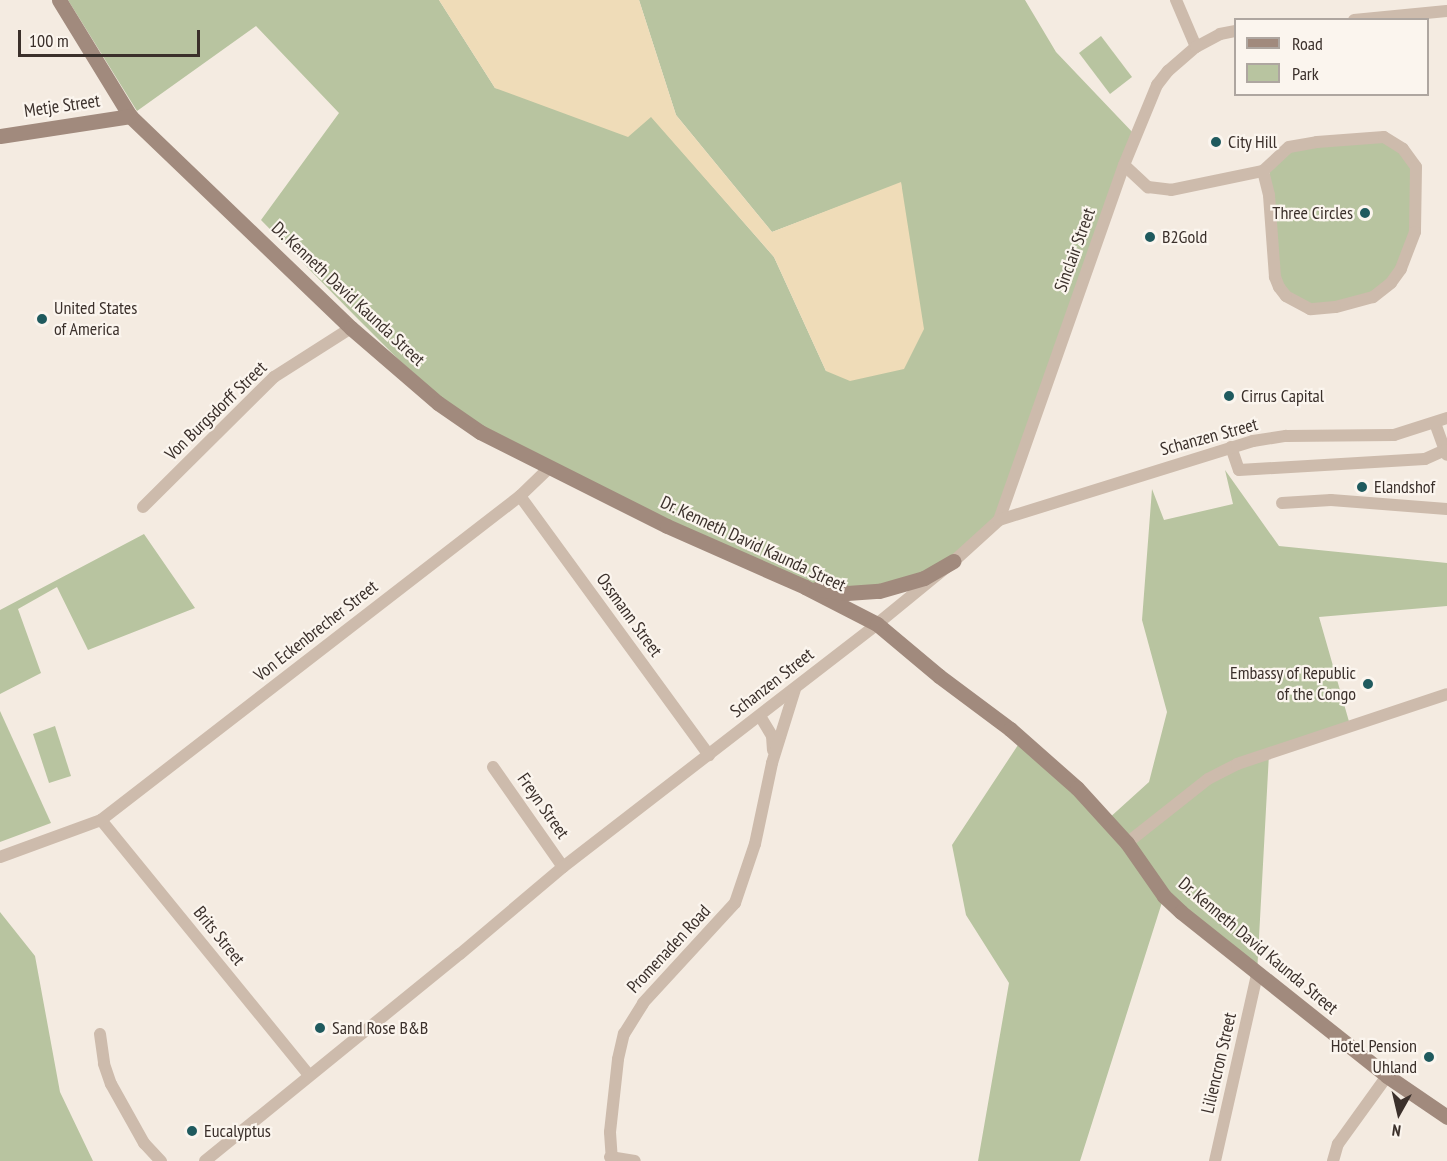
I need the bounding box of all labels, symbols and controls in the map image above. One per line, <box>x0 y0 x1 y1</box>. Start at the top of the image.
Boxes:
scale bar <box>21 18 202 56</box>
legend <box>1234 18 1429 96</box>
text: 100 m <box>29 29 69 52</box>
text: Road <box>1292 32 1323 55</box>
text: Park <box>1292 62 1319 85</box>
street label: Metje Street <box>23 90 101 122</box>
place label: City Hill <box>1228 131 1278 153</box>
marker: City Hill <box>1209 135 1223 149</box>
place label: Three Circles <box>1272 202 1353 224</box>
street label: Sinclair Street <box>1050 205 1100 295</box>
marker: Three Circles <box>1358 206 1372 220</box>
street label: Dr. Kenneth David Kaunda Street <box>267 217 429 371</box>
place label: B2Gold <box>1162 226 1207 248</box>
marker: B2Gold <box>1143 230 1157 244</box>
place label: United States of America <box>54 298 137 340</box>
marker: United States of America <box>35 312 49 326</box>
street label: Von Burgsdorff Street <box>161 357 271 465</box>
place label: Cirrus Capital <box>1241 385 1324 407</box>
marker: Cirrus Capital <box>1222 389 1236 403</box>
street label: Schanzen Street <box>1158 414 1260 460</box>
place label: Elandshof <box>1374 476 1435 498</box>
marker: Elandshof <box>1355 480 1369 494</box>
street label: Dr. Kenneth David Kaunda Street <box>657 491 849 597</box>
street label: Ossmann Street <box>592 569 666 661</box>
street label: Von Eckenbrecher Street <box>250 576 382 686</box>
street label: Schanzen Street <box>726 644 818 722</box>
place label: Embassy of Republic of the Congo <box>1229 663 1356 706</box>
marker: Embassy of Republic of the Congo <box>1361 677 1375 691</box>
street label: Freyn Street <box>513 769 573 843</box>
street label: Dr. Kenneth David Kaunda Street <box>1173 873 1343 1019</box>
street label: Promenaden Road <box>623 901 715 997</box>
street label: Brits Street <box>189 902 249 970</box>
street label: Liliencron Street <box>1197 1010 1241 1116</box>
place label: Sand Rose B&B <box>332 1017 428 1039</box>
marker: Sand Rose B&B <box>313 1021 327 1035</box>
place label: Hotel Pension Uhland <box>1331 1036 1417 1078</box>
marker: Hotel Pension Uhland <box>1422 1050 1436 1064</box>
north arrow <box>1369 1083 1429 1143</box>
place label: Eucalyptus <box>204 1120 271 1142</box>
text: N <box>1391 1120 1402 1141</box>
marker: Eucalyptus <box>185 1124 199 1138</box>

